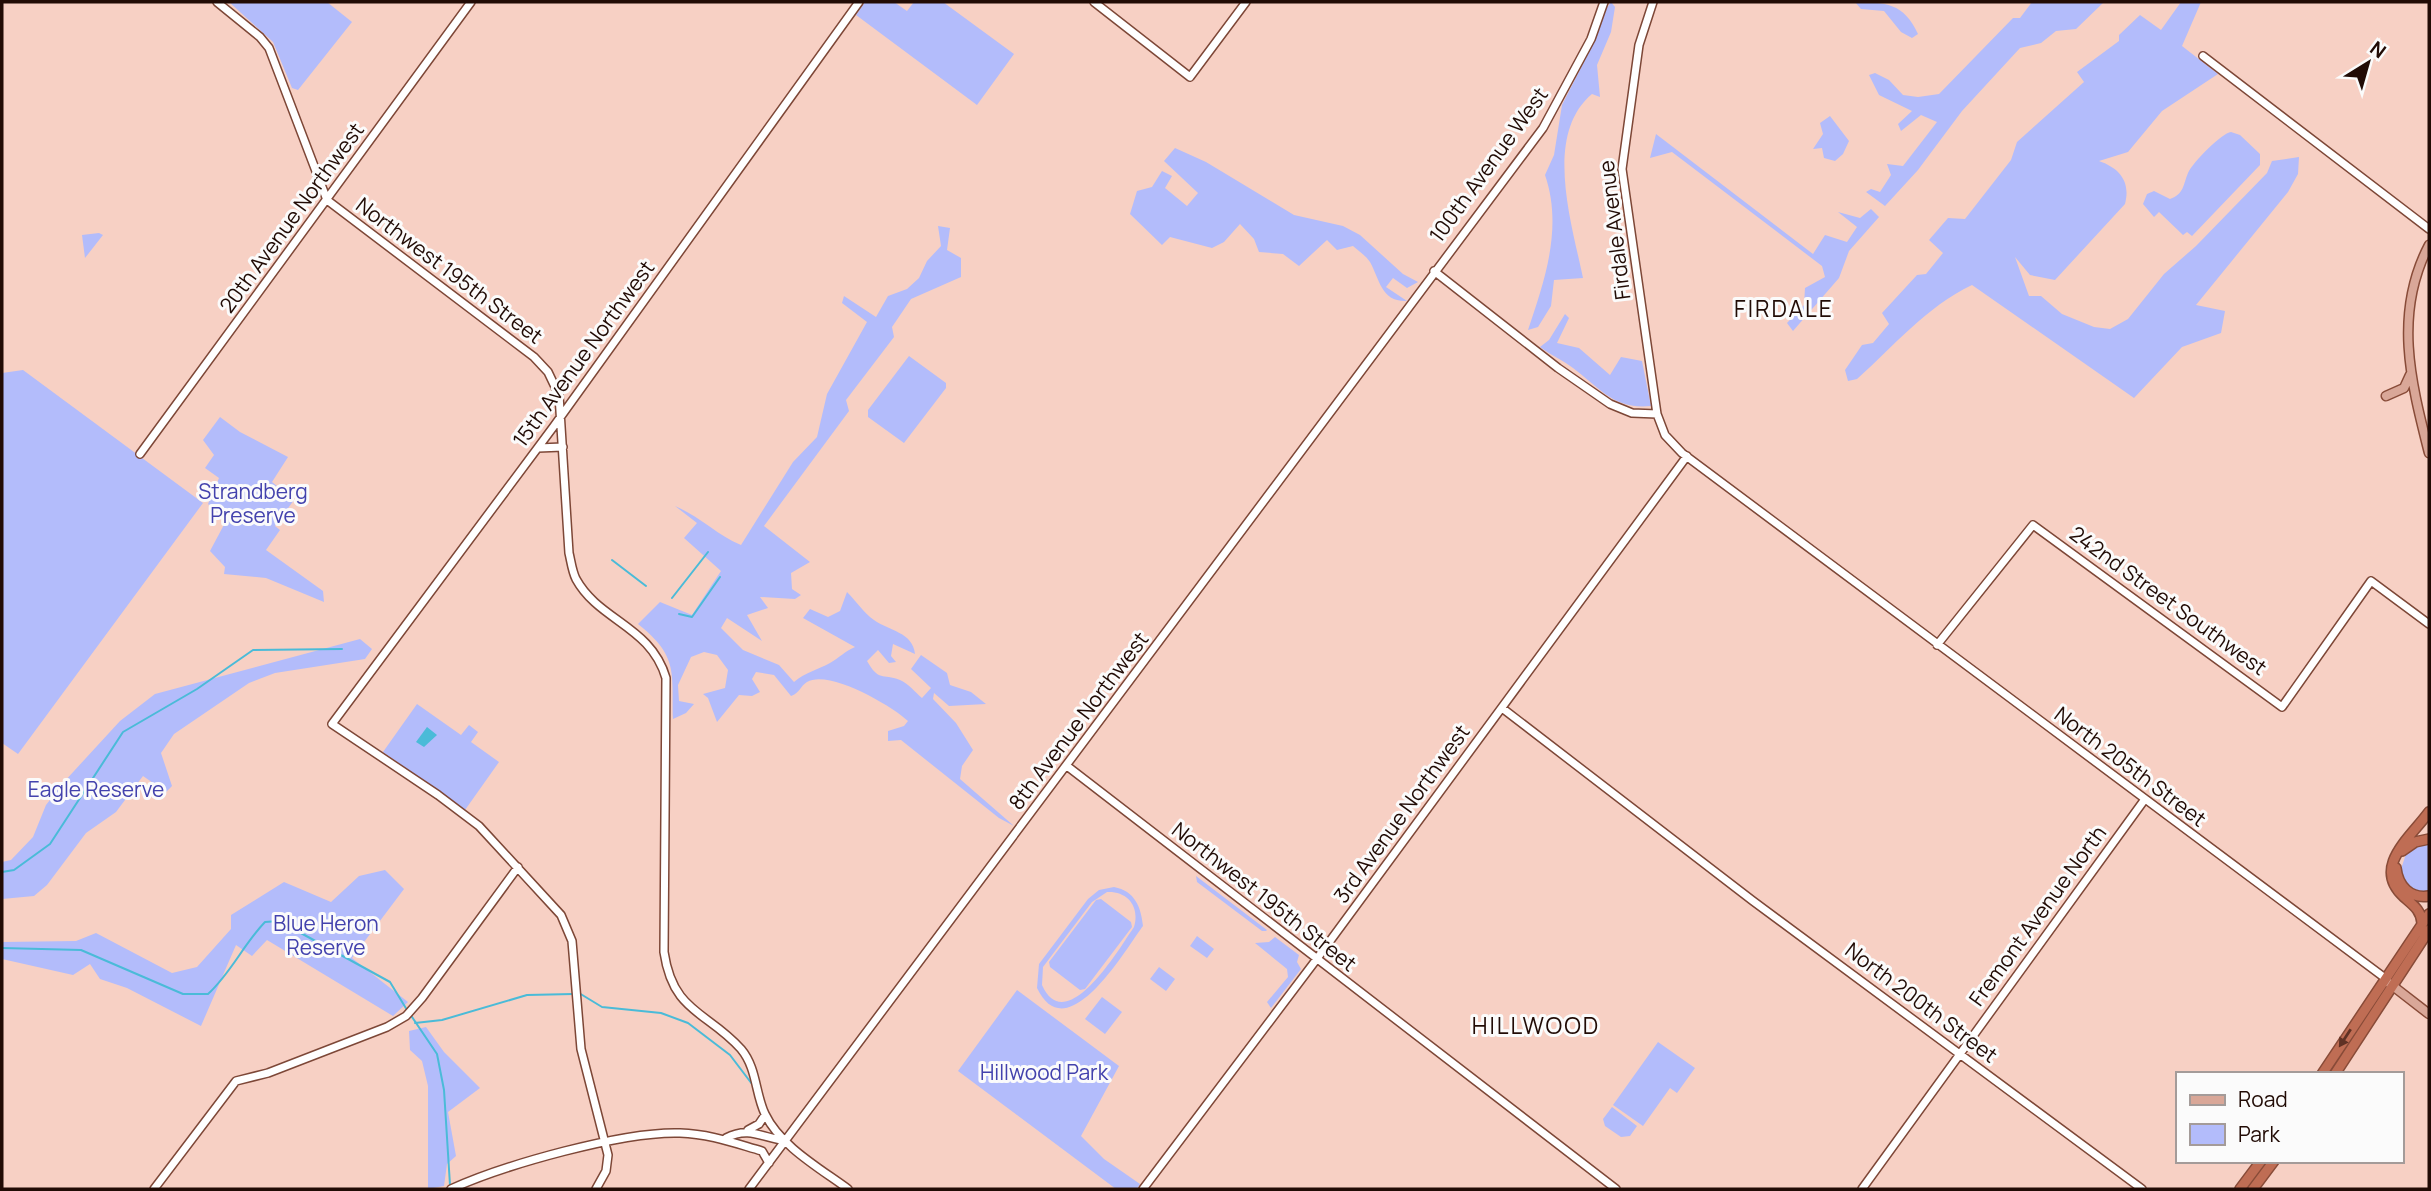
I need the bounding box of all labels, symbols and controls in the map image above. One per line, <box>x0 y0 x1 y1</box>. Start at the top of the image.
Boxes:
north arrow <box>2333 28 2403 98</box>
text: N <box>2365 35 2392 64</box>
street label: 100th Avenue West <box>1422 81 1554 248</box>
street label: 20th Avenue Northwest <box>213 117 370 318</box>
street label: Firdale Avenue <box>1592 159 1636 301</box>
street label: Northwest 195th Street <box>351 191 549 350</box>
street label: 15th Avenue Northwest <box>506 255 660 452</box>
district label: FIRDALE <box>1734 292 1834 324</box>
park label: Strandberg Preserve <box>198 477 308 529</box>
street label: 242nd Street Southwest <box>2065 519 2273 681</box>
street label: 8th Avenue Northwest <box>1002 626 1154 815</box>
street label: North 205th Street <box>2049 700 2212 832</box>
street label: 3rd Avenue Northwest <box>1327 718 1476 908</box>
park label: Eagle Reserve <box>28 775 164 803</box>
street label: Northwest 195th Street <box>1167 815 1363 977</box>
street label: Fremont Avenue North <box>1962 820 2112 1011</box>
park label: Blue Heron Reserve <box>273 909 379 961</box>
street label: North 200th Street <box>1840 936 2003 1069</box>
district label: HILLWOOD <box>1472 1009 1600 1041</box>
one-way arrow <box>2339 1028 2352 1048</box>
park label: Hillwood Park <box>980 1058 1109 1086</box>
legend <box>2176 1072 2403 1163</box>
text: Road <box>2238 1085 2288 1113</box>
text: Park <box>2238 1120 2280 1148</box>

